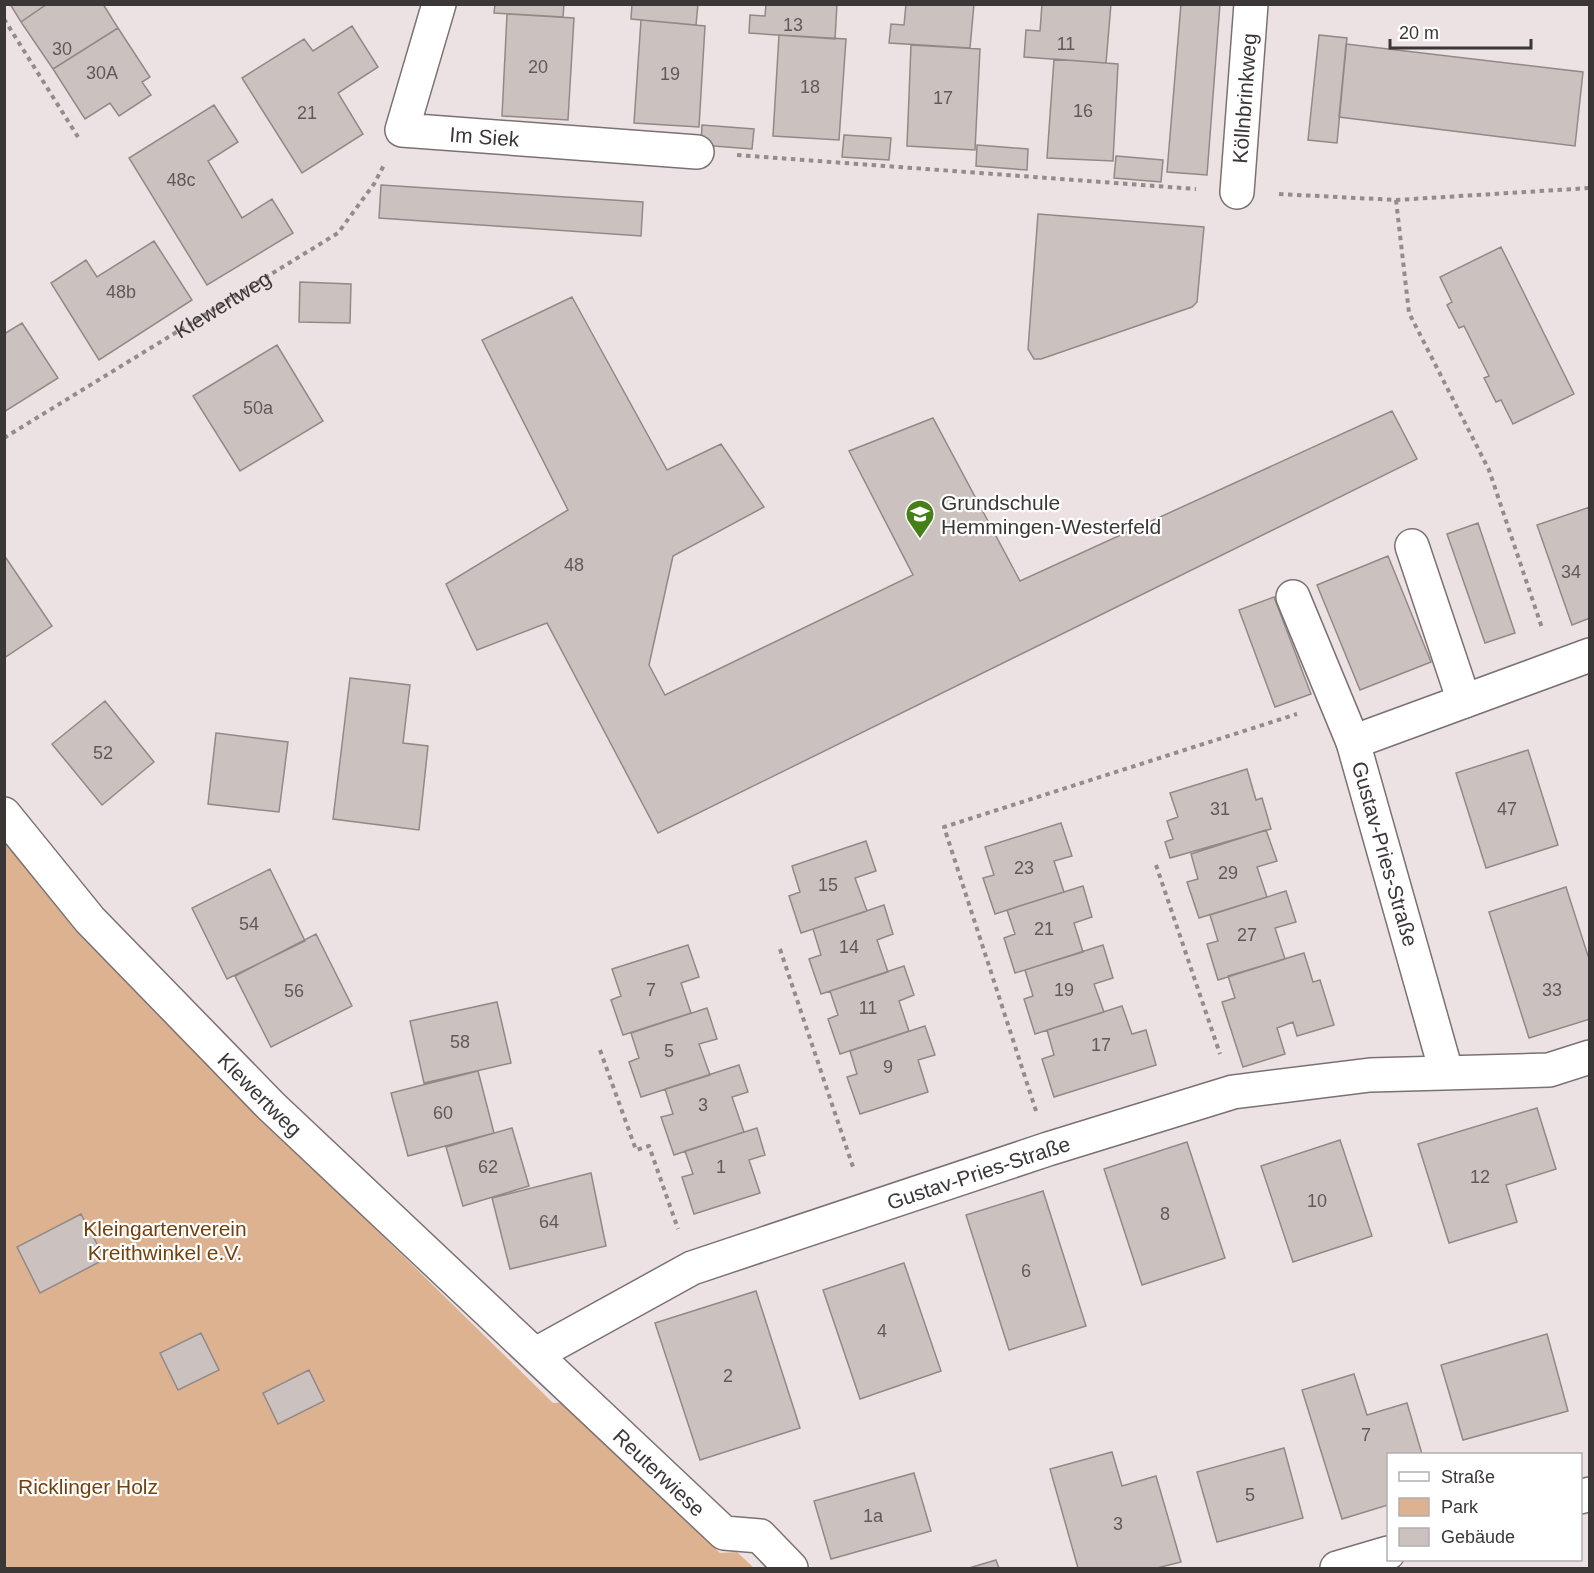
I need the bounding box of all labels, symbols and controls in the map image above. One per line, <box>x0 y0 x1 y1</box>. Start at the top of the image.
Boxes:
scale bar <box>1390 12 1531 50</box>
house number: 13 <box>783 15 803 35</box>
text: 20 m <box>1399 23 1439 43</box>
street label: Köllnbrinkweg <box>1228 32 1260 164</box>
house number: 11 <box>1057 34 1075 54</box>
house number: 30 <box>52 39 72 59</box>
house number: 20 <box>528 57 548 77</box>
house number: 30A <box>86 63 118 83</box>
house number: 19 <box>660 64 680 84</box>
house number: 18 <box>800 77 820 97</box>
house number: 17 <box>933 88 953 108</box>
house number: 16 <box>1073 101 1093 121</box>
house number: 21 <box>297 103 317 123</box>
street label: Im Siek <box>449 122 521 150</box>
house number: 48c <box>166 170 196 190</box>
street label: Klewertweg <box>170 266 274 342</box>
house number: 48b <box>106 282 136 302</box>
house number: 50a <box>243 398 274 418</box>
place label: Grundschule Hemmingen-Westerfeld <box>941 491 1161 538</box>
school or university icon: Grundschule Hemmingen-Westerfeld <box>904 498 936 540</box>
house number: 48 <box>564 555 584 575</box>
house number: 34 <box>1561 562 1581 582</box>
house number: 52 <box>93 743 113 763</box>
street label: Gustav-Pries-Straße <box>1348 759 1422 949</box>
house number: 31 <box>1210 799 1230 819</box>
house number: 47 <box>1497 799 1517 819</box>
house number: 23 <box>1014 858 1034 878</box>
house number: 29 <box>1218 863 1238 883</box>
house number: 15 <box>818 875 838 895</box>
house number: 54 <box>239 914 259 934</box>
house number: 21 <box>1034 919 1054 939</box>
house number: 27 <box>1237 925 1257 945</box>
house number: 14 <box>839 937 859 957</box>
house number: 7 <box>646 980 656 1000</box>
house number: 19 <box>1054 980 1074 1000</box>
house number: 33 <box>1542 980 1562 1000</box>
house number: 56 <box>284 981 304 1001</box>
house number: 11 <box>859 998 877 1018</box>
house number: 58 <box>450 1032 470 1052</box>
house number: 17 <box>1091 1035 1111 1055</box>
house number: 5 <box>664 1041 674 1061</box>
street label: Klewertweg <box>214 1048 307 1141</box>
house number: 9 <box>883 1057 893 1077</box>
house number: 3 <box>698 1095 708 1115</box>
house number: 60 <box>433 1103 453 1123</box>
street label: Gustav-Pries-Straße <box>884 1131 1073 1214</box>
house number: 62 <box>478 1157 498 1177</box>
house number: 1 <box>716 1157 726 1177</box>
house number: 12 <box>1470 1167 1490 1187</box>
house number: 10 <box>1307 1191 1327 1211</box>
house number: 8 <box>1160 1204 1170 1224</box>
house number: 64 <box>539 1212 559 1232</box>
park label: Kleingartenverein Kreithwinkel e.V. <box>83 1217 247 1264</box>
house number: 6 <box>1021 1261 1031 1281</box>
house number: 4 <box>877 1321 887 1341</box>
house number: 2 <box>723 1366 733 1386</box>
street label: Reuterwiese <box>609 1424 710 1521</box>
house number: 7 <box>1361 1425 1371 1445</box>
legend <box>1387 1453 1582 1561</box>
text: Straße <box>1441 1467 1495 1487</box>
park label: Ricklinger Holz <box>18 1475 158 1498</box>
house number: 5 <box>1245 1485 1255 1505</box>
text: Park <box>1441 1497 1479 1517</box>
house number: 1a <box>863 1506 884 1526</box>
house number: 3 <box>1113 1514 1123 1534</box>
text: Gebäude <box>1441 1527 1515 1547</box>

